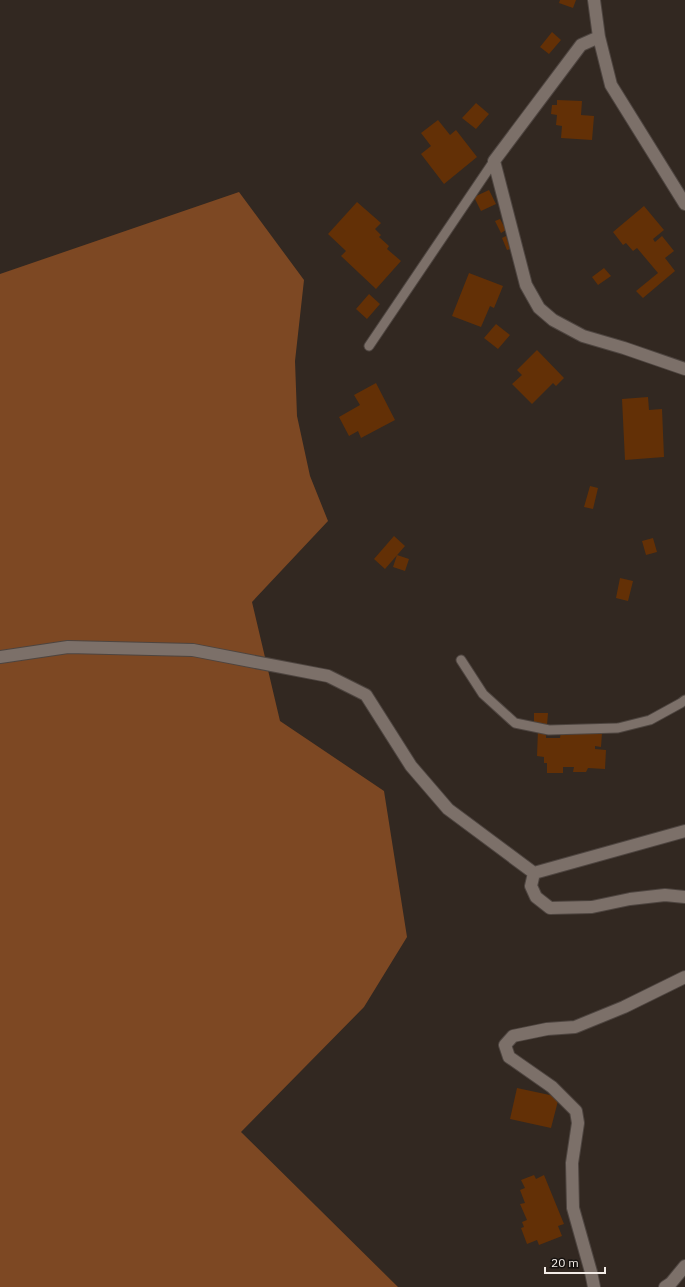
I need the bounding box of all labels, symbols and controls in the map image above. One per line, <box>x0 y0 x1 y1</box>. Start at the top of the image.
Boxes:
scale bar <box>545 1249 605 1275</box>
text: 20 m <box>551 1255 579 1270</box>

